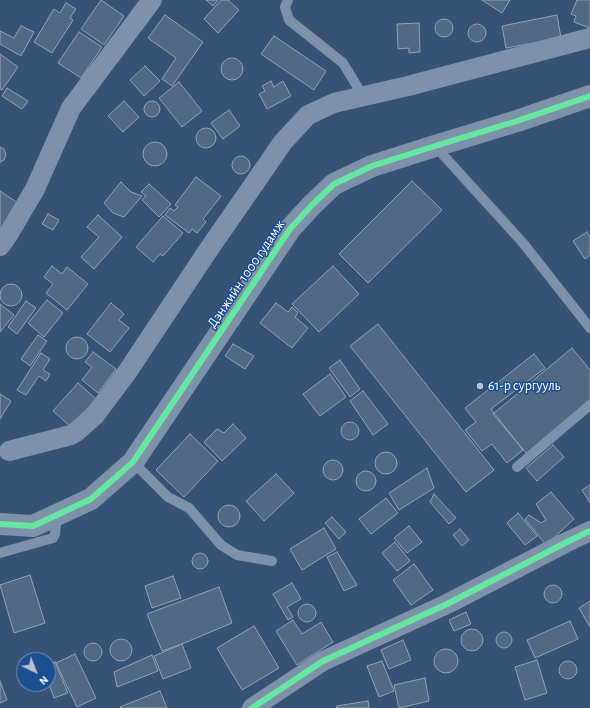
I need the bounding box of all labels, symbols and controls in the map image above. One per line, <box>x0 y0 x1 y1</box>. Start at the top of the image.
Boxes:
street label: Дэнжийн 1000 гудамж <box>204 217 288 331</box>
place label: 61-р сургууль <box>488 378 561 394</box>
marker: 61-р сургууль <box>475 381 485 391</box>
north arrow <box>16 652 56 692</box>
text: N <box>37 674 50 687</box>

